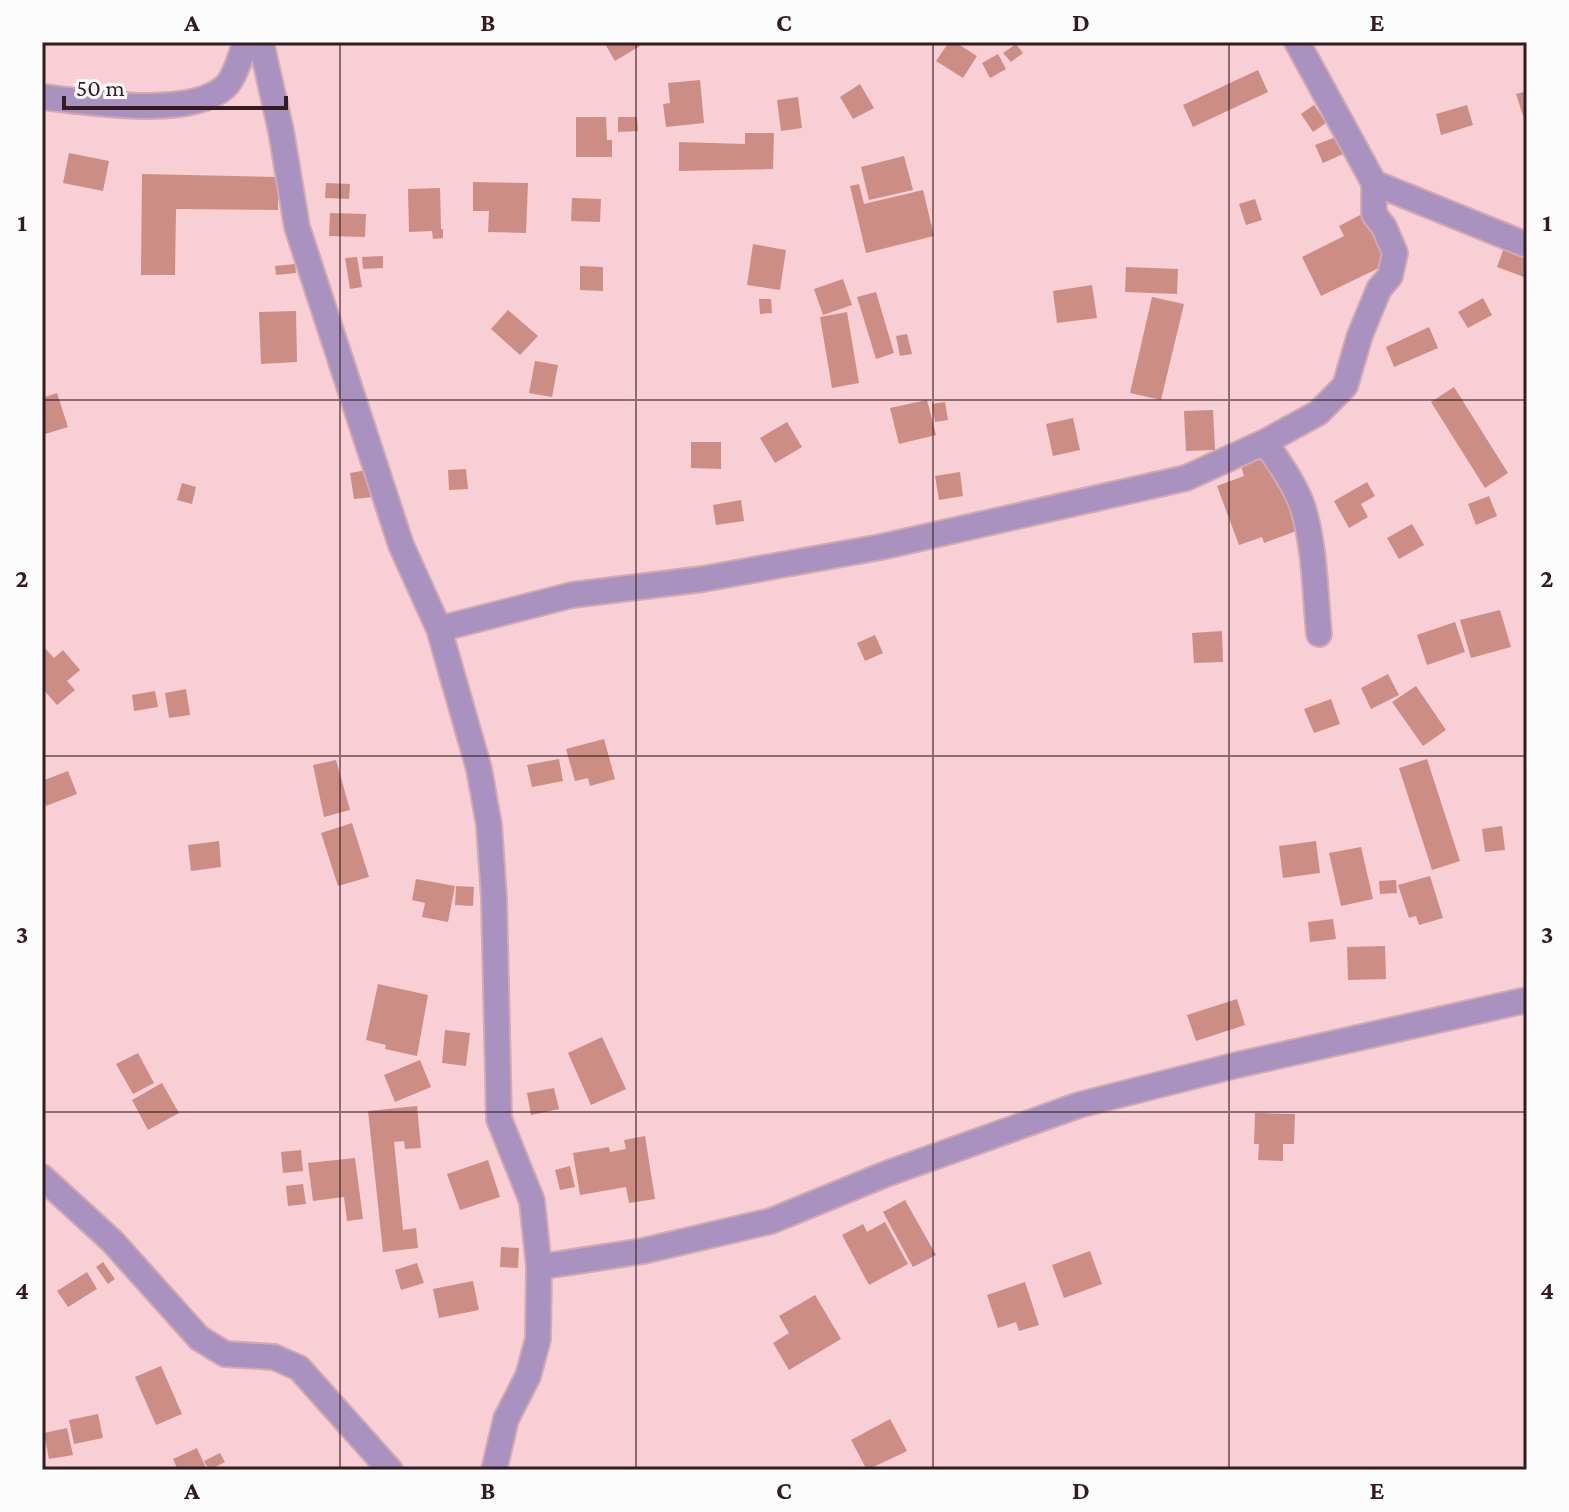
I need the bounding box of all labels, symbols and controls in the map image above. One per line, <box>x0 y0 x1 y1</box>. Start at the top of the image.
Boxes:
text: A <box>183 8 200 37</box>
text: B <box>480 8 496 37</box>
text: C <box>776 8 792 37</box>
text: D <box>1072 8 1090 37</box>
text: E <box>1370 8 1385 37</box>
scale bar <box>64 60 286 110</box>
text: 50 m <box>76 74 125 101</box>
text: 1 <box>17 208 27 237</box>
text: 1 <box>1542 208 1552 237</box>
text: 2 <box>15 564 29 593</box>
text: 2 <box>1540 564 1554 593</box>
text: 3 <box>16 920 28 949</box>
text: 3 <box>1541 920 1553 949</box>
text: 4 <box>15 1276 29 1305</box>
text: 4 <box>1540 1276 1554 1305</box>
text: A <box>183 1476 200 1505</box>
text: B <box>480 1476 496 1505</box>
text: C <box>776 1476 792 1505</box>
text: D <box>1072 1476 1090 1505</box>
text: E <box>1370 1476 1385 1505</box>

